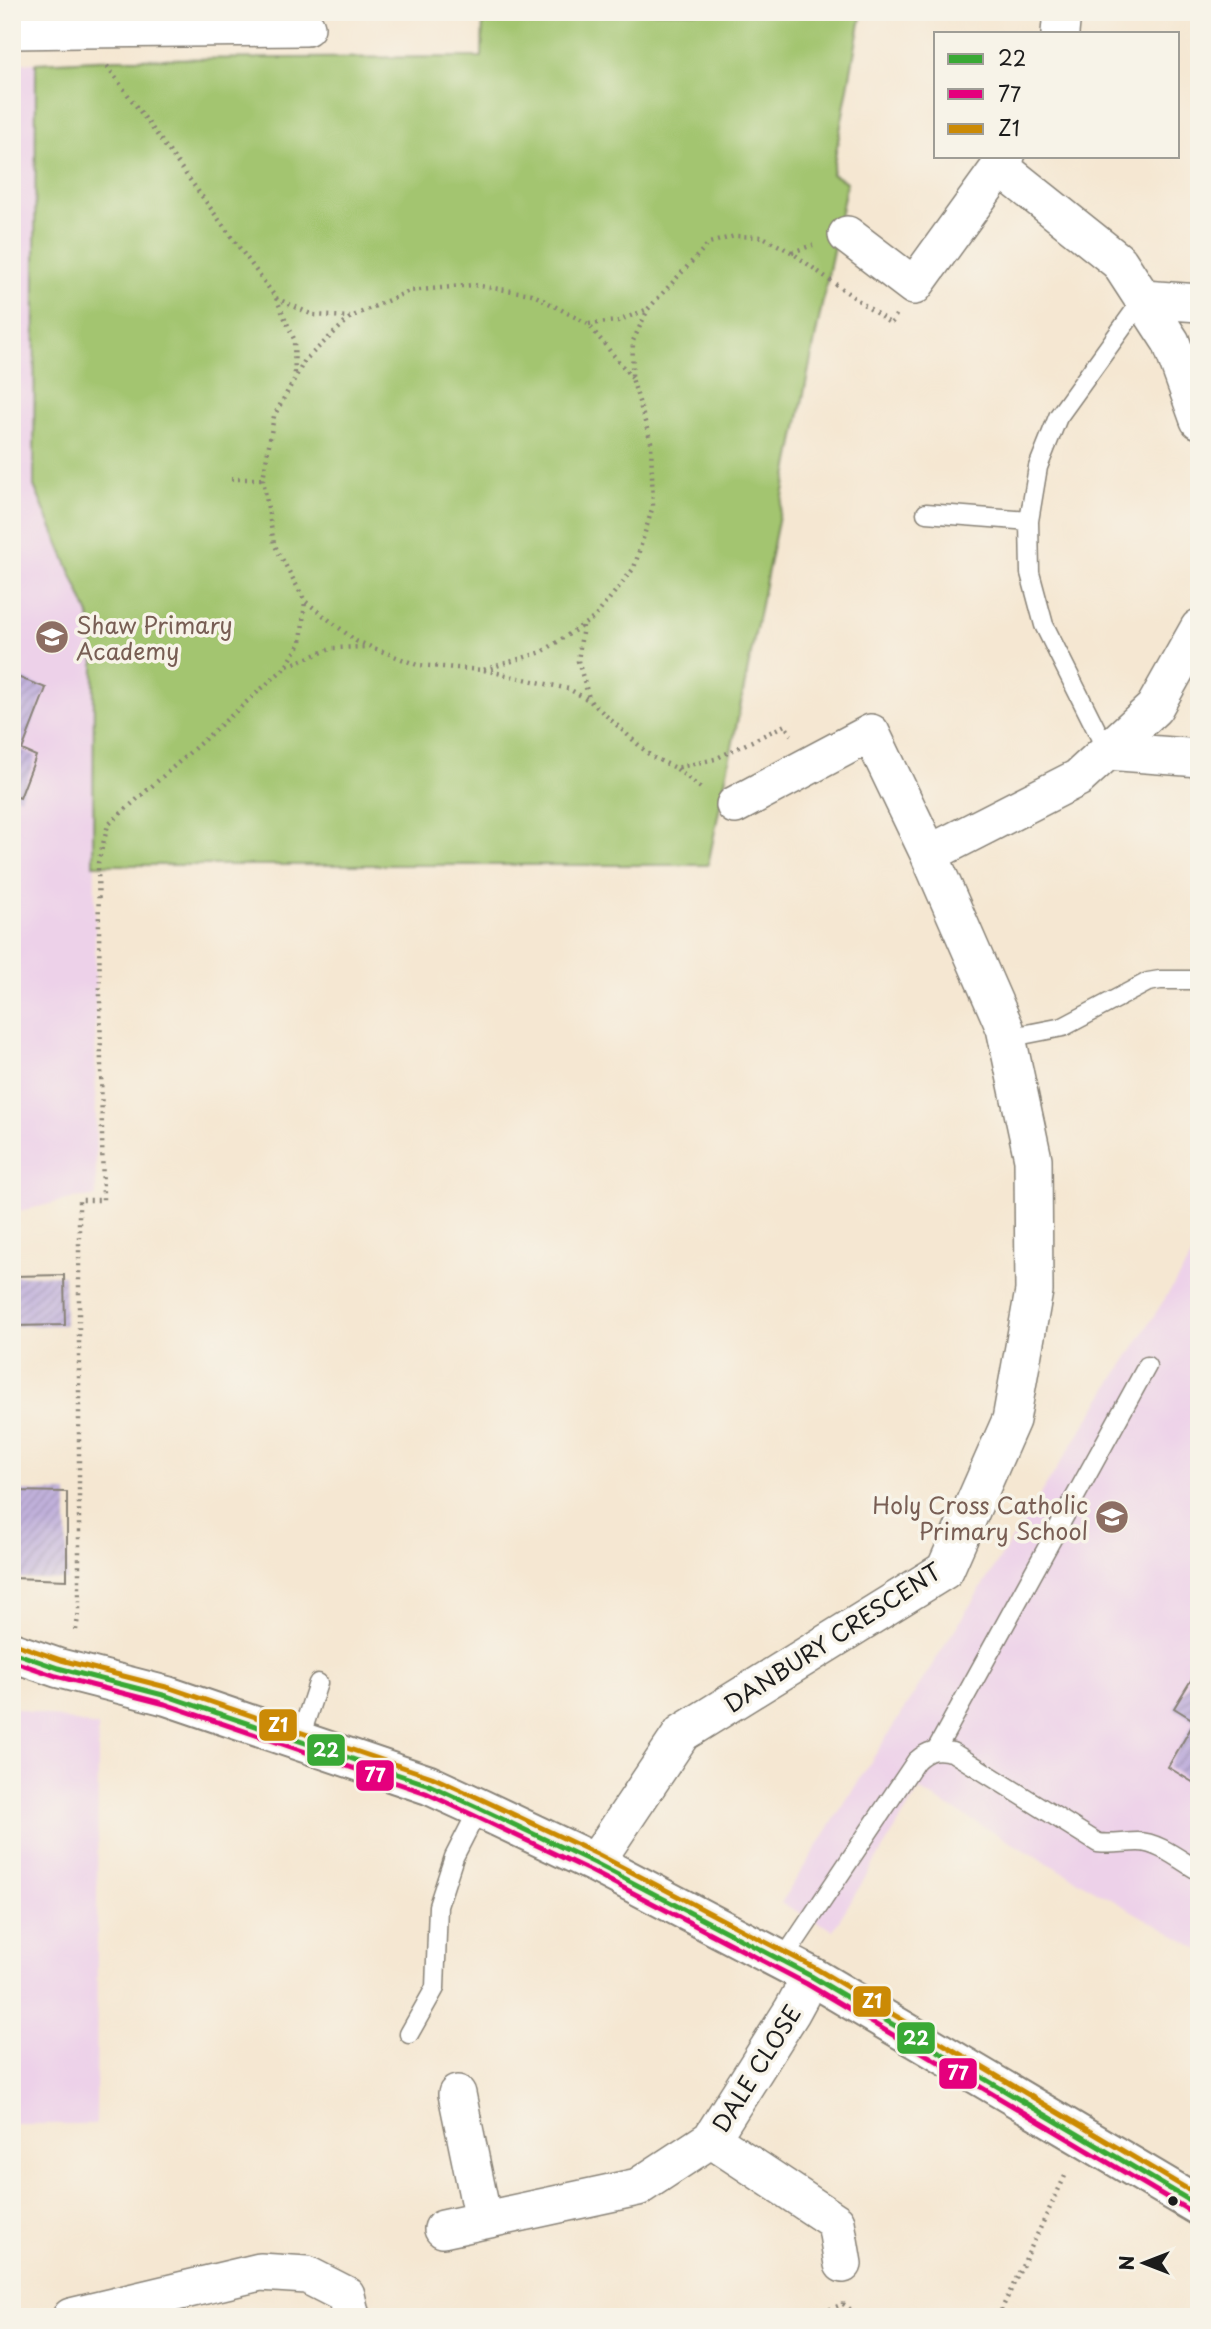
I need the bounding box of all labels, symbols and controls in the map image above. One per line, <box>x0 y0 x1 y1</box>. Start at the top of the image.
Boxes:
legend <box>934 32 1180 158</box>
text: 22 <box>998 41 1026 73</box>
text: 77 <box>998 77 1021 109</box>
text: Z1 <box>998 111 1020 143</box>
place label: Shaw Primary Academy <box>76 607 233 668</box>
school or university icon: Shaw Primary Academy <box>33 618 71 656</box>
place label: Holy Cross Catholic Primary School <box>872 1487 1088 1548</box>
school or university icon: Holy Cross Catholic Primary School <box>1093 1498 1131 1536</box>
street label: DANBURY CRESCENT <box>716 1553 948 1721</box>
line badge: Z1 <box>258 1708 298 1742</box>
text: Z1 <box>268 1710 288 1738</box>
line badge: 22 <box>306 1733 346 1767</box>
text: 22 <box>313 1735 339 1763</box>
line badge: 77 <box>355 1759 395 1792</box>
text: 77 <box>364 1760 386 1788</box>
line badge: Z1 <box>852 1985 892 2018</box>
text: Z1 <box>862 1986 882 2014</box>
street label: DALE CLOSE <box>703 1997 809 2139</box>
line badge: 22 <box>896 2021 936 2055</box>
text: 22 <box>903 2023 929 2051</box>
line badge: 77 <box>938 2057 978 2090</box>
text: 77 <box>947 2058 969 2086</box>
unlabelled marker <box>1166 2194 1180 2208</box>
north arrow <box>1110 2228 1180 2298</box>
text: N <box>1112 2255 1140 2271</box>

